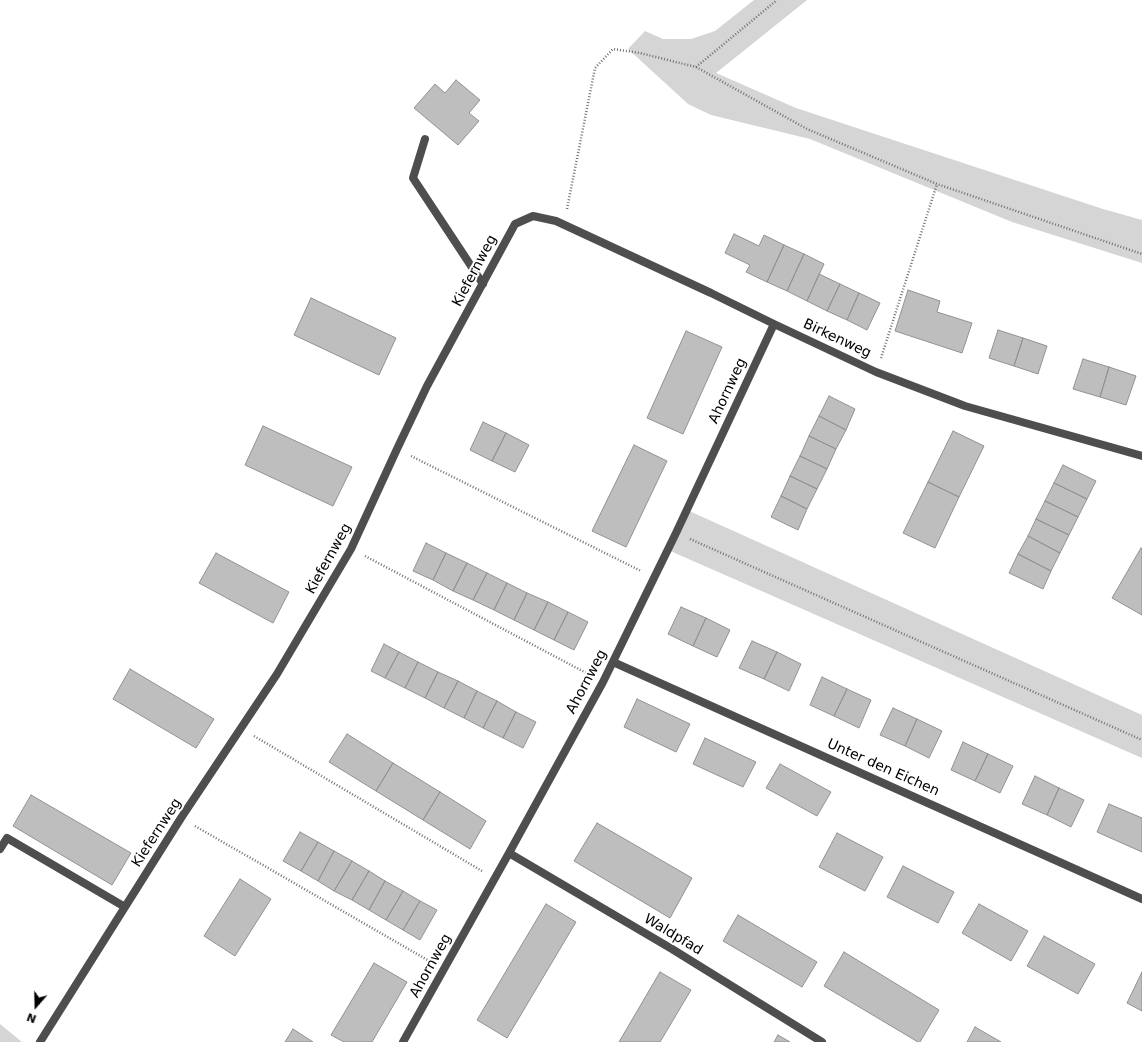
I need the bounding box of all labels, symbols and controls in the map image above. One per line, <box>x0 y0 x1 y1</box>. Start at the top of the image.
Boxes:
street label: Kiefernweg <box>449 232 501 310</box>
street label: Birkenweg <box>800 316 874 362</box>
street label: Ahornweg <box>706 356 750 426</box>
street label: Kiefernweg <box>303 521 355 597</box>
street label: Ahornweg <box>563 647 611 717</box>
street label: Unter den Eichen <box>824 736 942 800</box>
street label: Kiefernweg <box>129 795 185 871</box>
street label: Waldpfad <box>641 911 705 959</box>
street label: Ahornweg <box>407 931 455 1001</box>
north arrow <box>16 986 56 1026</box>
text: N <box>25 1010 38 1025</box>

